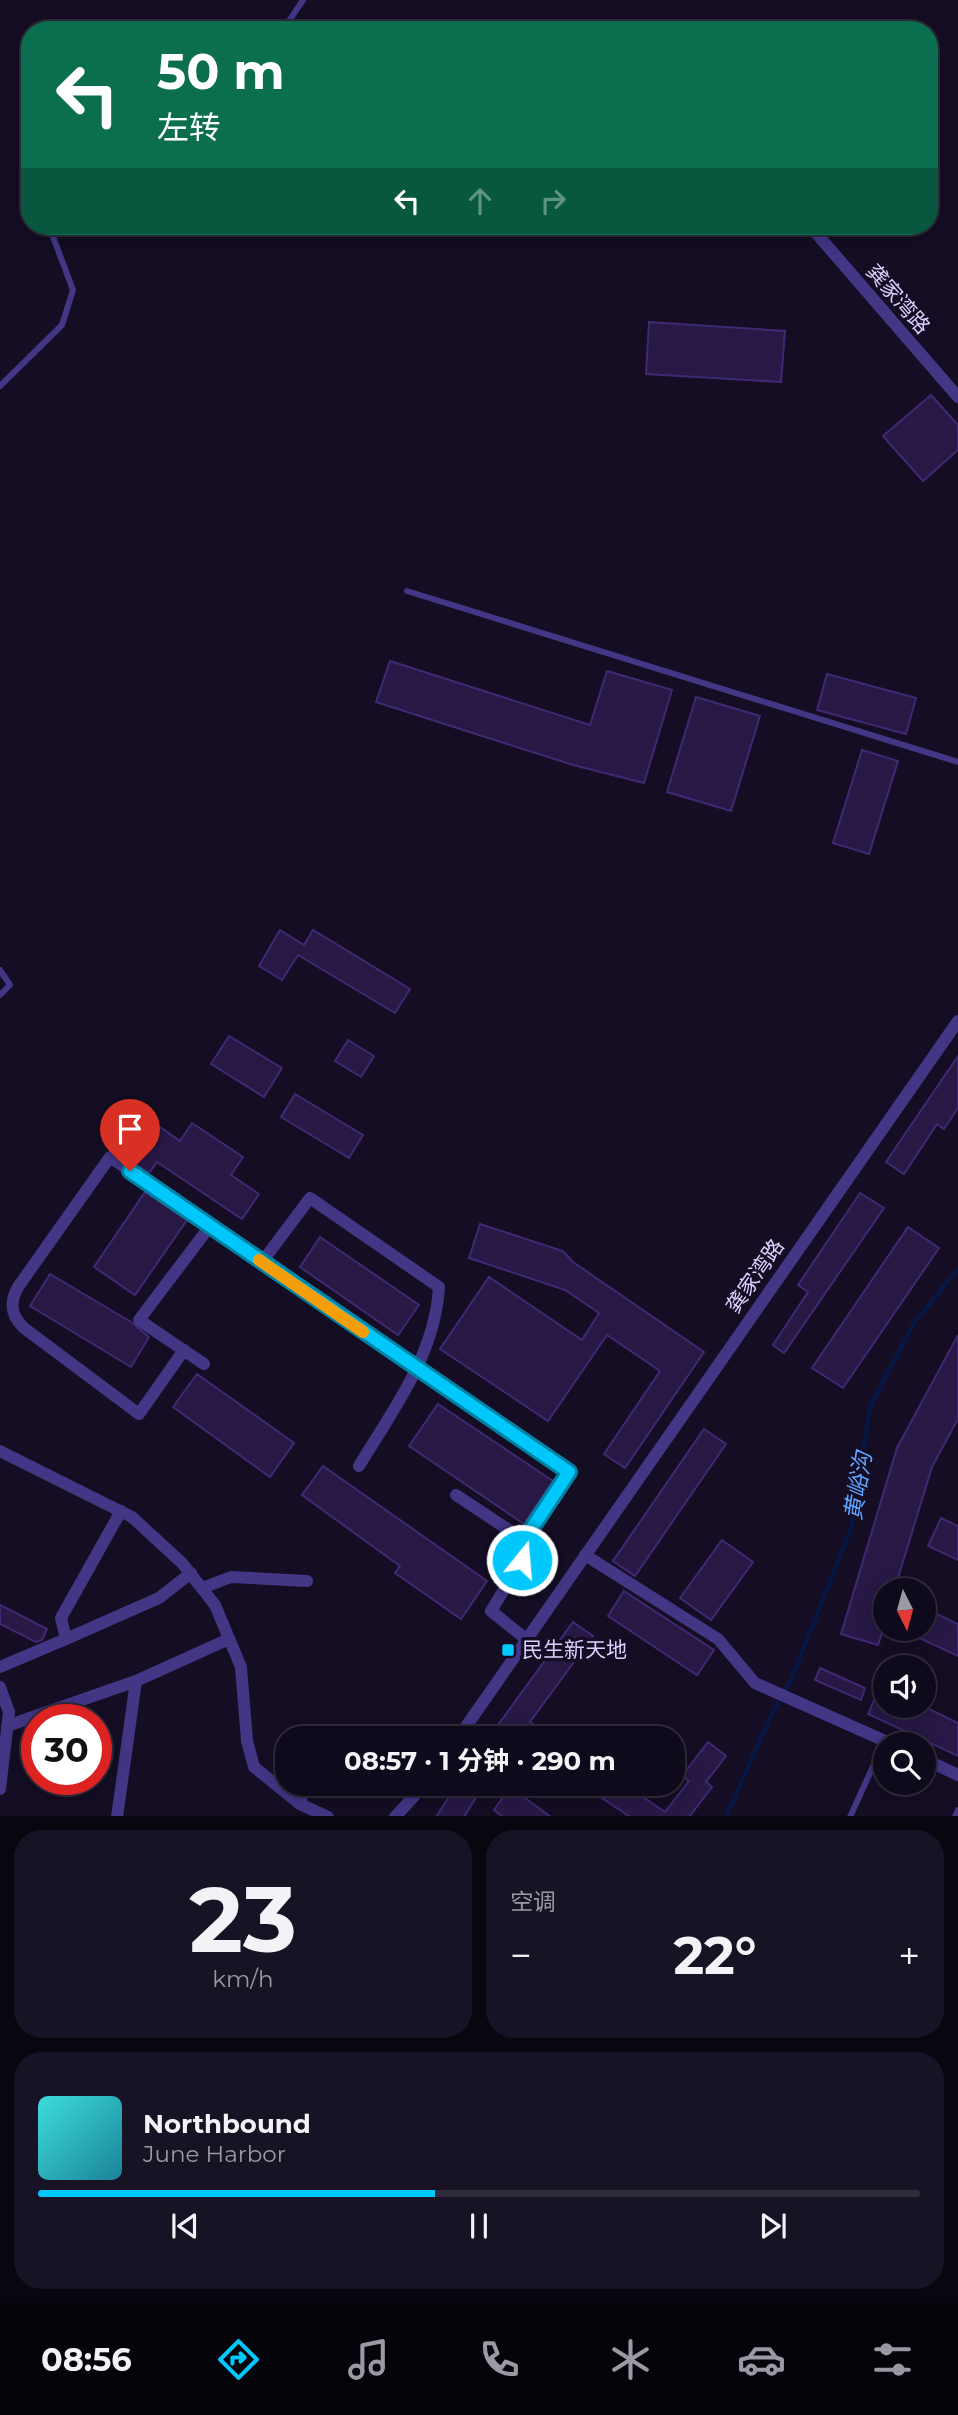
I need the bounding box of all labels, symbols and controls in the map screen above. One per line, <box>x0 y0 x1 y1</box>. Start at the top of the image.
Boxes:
text: 50 m <box>157 42 285 101</box>
icon: left <box>42 49 133 140</box>
text: 左转 <box>157 108 221 147</box>
icon: left <box>388 182 426 220</box>
icon: ahead <box>461 182 499 220</box>
icon: right <box>534 182 572 220</box>
street label: 龚家湾路 <box>861 259 935 339</box>
pin <box>100 1099 160 1171</box>
icon: arrive <box>111 1110 149 1148</box>
street label: 龚家湾路 <box>720 1234 789 1317</box>
water label: 黄峪沟 <box>839 1447 878 1522</box>
position arrow <box>485 1523 559 1597</box>
north arrow <box>873 1578 936 1642</box>
map controls <box>873 1578 936 1795</box>
place label: 民生新天地 <box>522 1637 627 1662</box>
marker: 民生新天地 <box>500 1642 516 1658</box>
button: sound <box>873 1655 936 1718</box>
speed limit sign: 30 <box>21 1704 112 1795</box>
button: search <box>873 1732 936 1795</box>
text: 08:57 · 1 分钟 · 290 m <box>344 1745 616 1777</box>
text: 23 <box>189 1864 297 1975</box>
text: 空调 <box>510 1888 556 1916</box>
text: 22° <box>673 1924 757 1987</box>
text: − <box>510 1932 532 1979</box>
text: + <box>898 1932 920 1979</box>
text: km/h <box>212 1965 274 1993</box>
text: Northbound <box>143 2108 311 2140</box>
text: June Harbor <box>143 2140 286 2168</box>
icon: previous <box>166 2207 204 2245</box>
icon: pause <box>460 2207 498 2245</box>
icon: next <box>754 2207 792 2245</box>
icon: directions <box>214 2335 263 2384</box>
icon: music <box>344 2335 393 2384</box>
icon: phone <box>475 2335 524 2384</box>
icon: climate <box>606 2335 655 2384</box>
icon: car <box>737 2335 786 2384</box>
icon: filters <box>868 2335 917 2384</box>
text: 08:56 <box>41 2340 132 2379</box>

